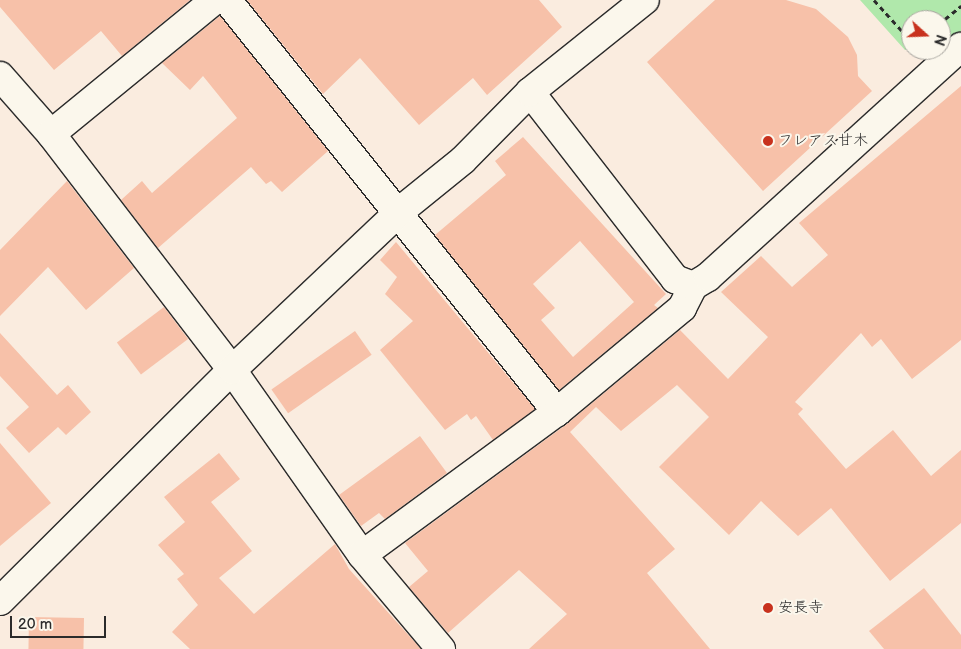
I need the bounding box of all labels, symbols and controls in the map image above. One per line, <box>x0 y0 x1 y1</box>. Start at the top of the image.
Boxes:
north arrow <box>901 10 951 60</box>
text: N <box>930 32 949 48</box>
place label: フレアス甘木 <box>778 132 868 150</box>
marker: フレアス甘木 <box>762 135 774 147</box>
place label: 安長寺 <box>778 599 823 617</box>
marker: 安長寺 <box>762 602 774 614</box>
scale bar <box>12 606 109 638</box>
text: 20 m <box>18 615 52 634</box>

